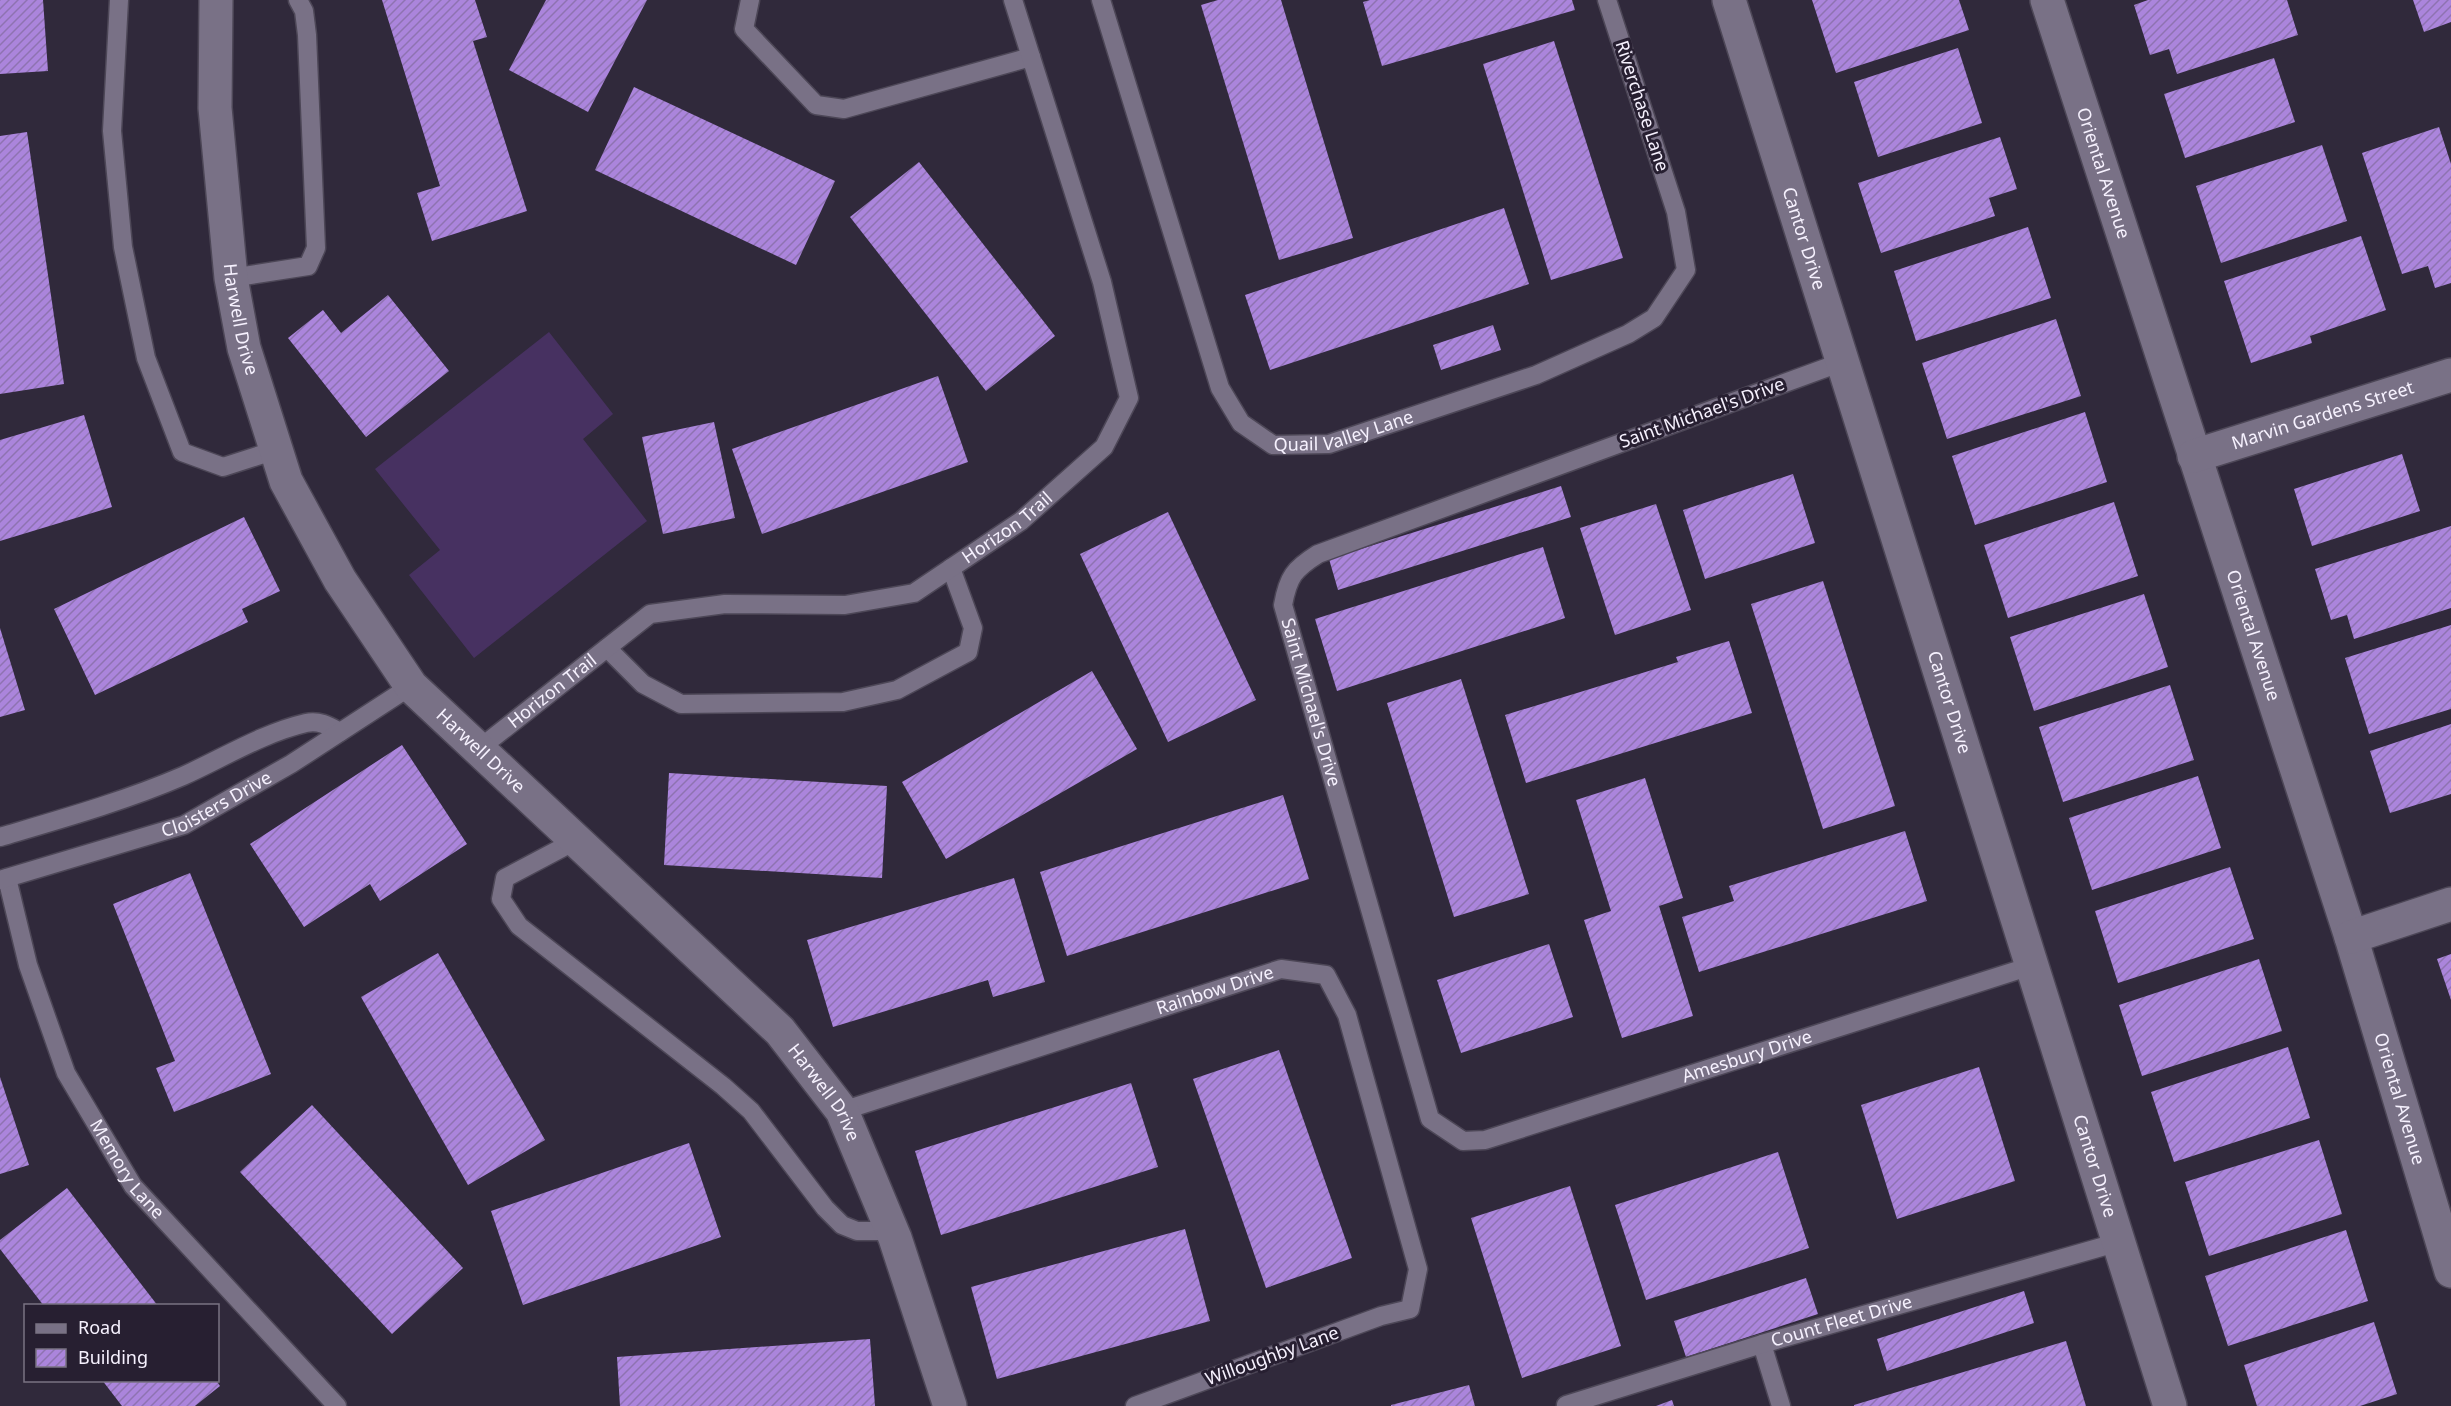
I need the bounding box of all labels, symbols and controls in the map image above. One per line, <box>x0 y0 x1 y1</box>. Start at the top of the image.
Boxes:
street label: Riverchase Lane <box>1610 37 1675 174</box>
street label: Oriental Avenue <box>2072 104 2137 241</box>
street label: Cantor Drive <box>1777 184 1832 293</box>
street label: Harwell Drive <box>219 262 265 378</box>
street label: Saint Michael's Drive <box>1616 371 1787 453</box>
street label: Marvin Gardens Street <box>2228 374 2417 454</box>
street label: Quail Valley Lane <box>1273 404 1416 456</box>
street label: Horizon Trail <box>957 486 1057 568</box>
street label: Oriental Avenue <box>2222 566 2287 704</box>
street label: Saint Michael's Drive <box>1276 615 1347 789</box>
street label: Cantor Drive <box>1923 647 1978 756</box>
street label: Horizon Trail <box>502 648 601 733</box>
street label: Harwell Drive <box>431 703 531 798</box>
street label: Cloisters Drive <box>158 765 275 842</box>
street label: Rainbow Drive <box>1153 959 1276 1020</box>
street label: Amesbury Drive <box>1679 1024 1815 1088</box>
street label: Oriental Avenue <box>2369 1030 2431 1167</box>
street label: Harwell Drive <box>783 1038 866 1145</box>
street label: Cantor Drive <box>2068 1111 2123 1220</box>
street label: Memory Lane <box>85 1114 170 1223</box>
street label: Count Fleet Drive <box>1768 1289 1915 1352</box>
legend <box>24 1304 219 1382</box>
text: Road <box>78 1315 121 1339</box>
street label: Willoughby Lane <box>1202 1320 1342 1390</box>
text: Building <box>78 1345 148 1369</box>

